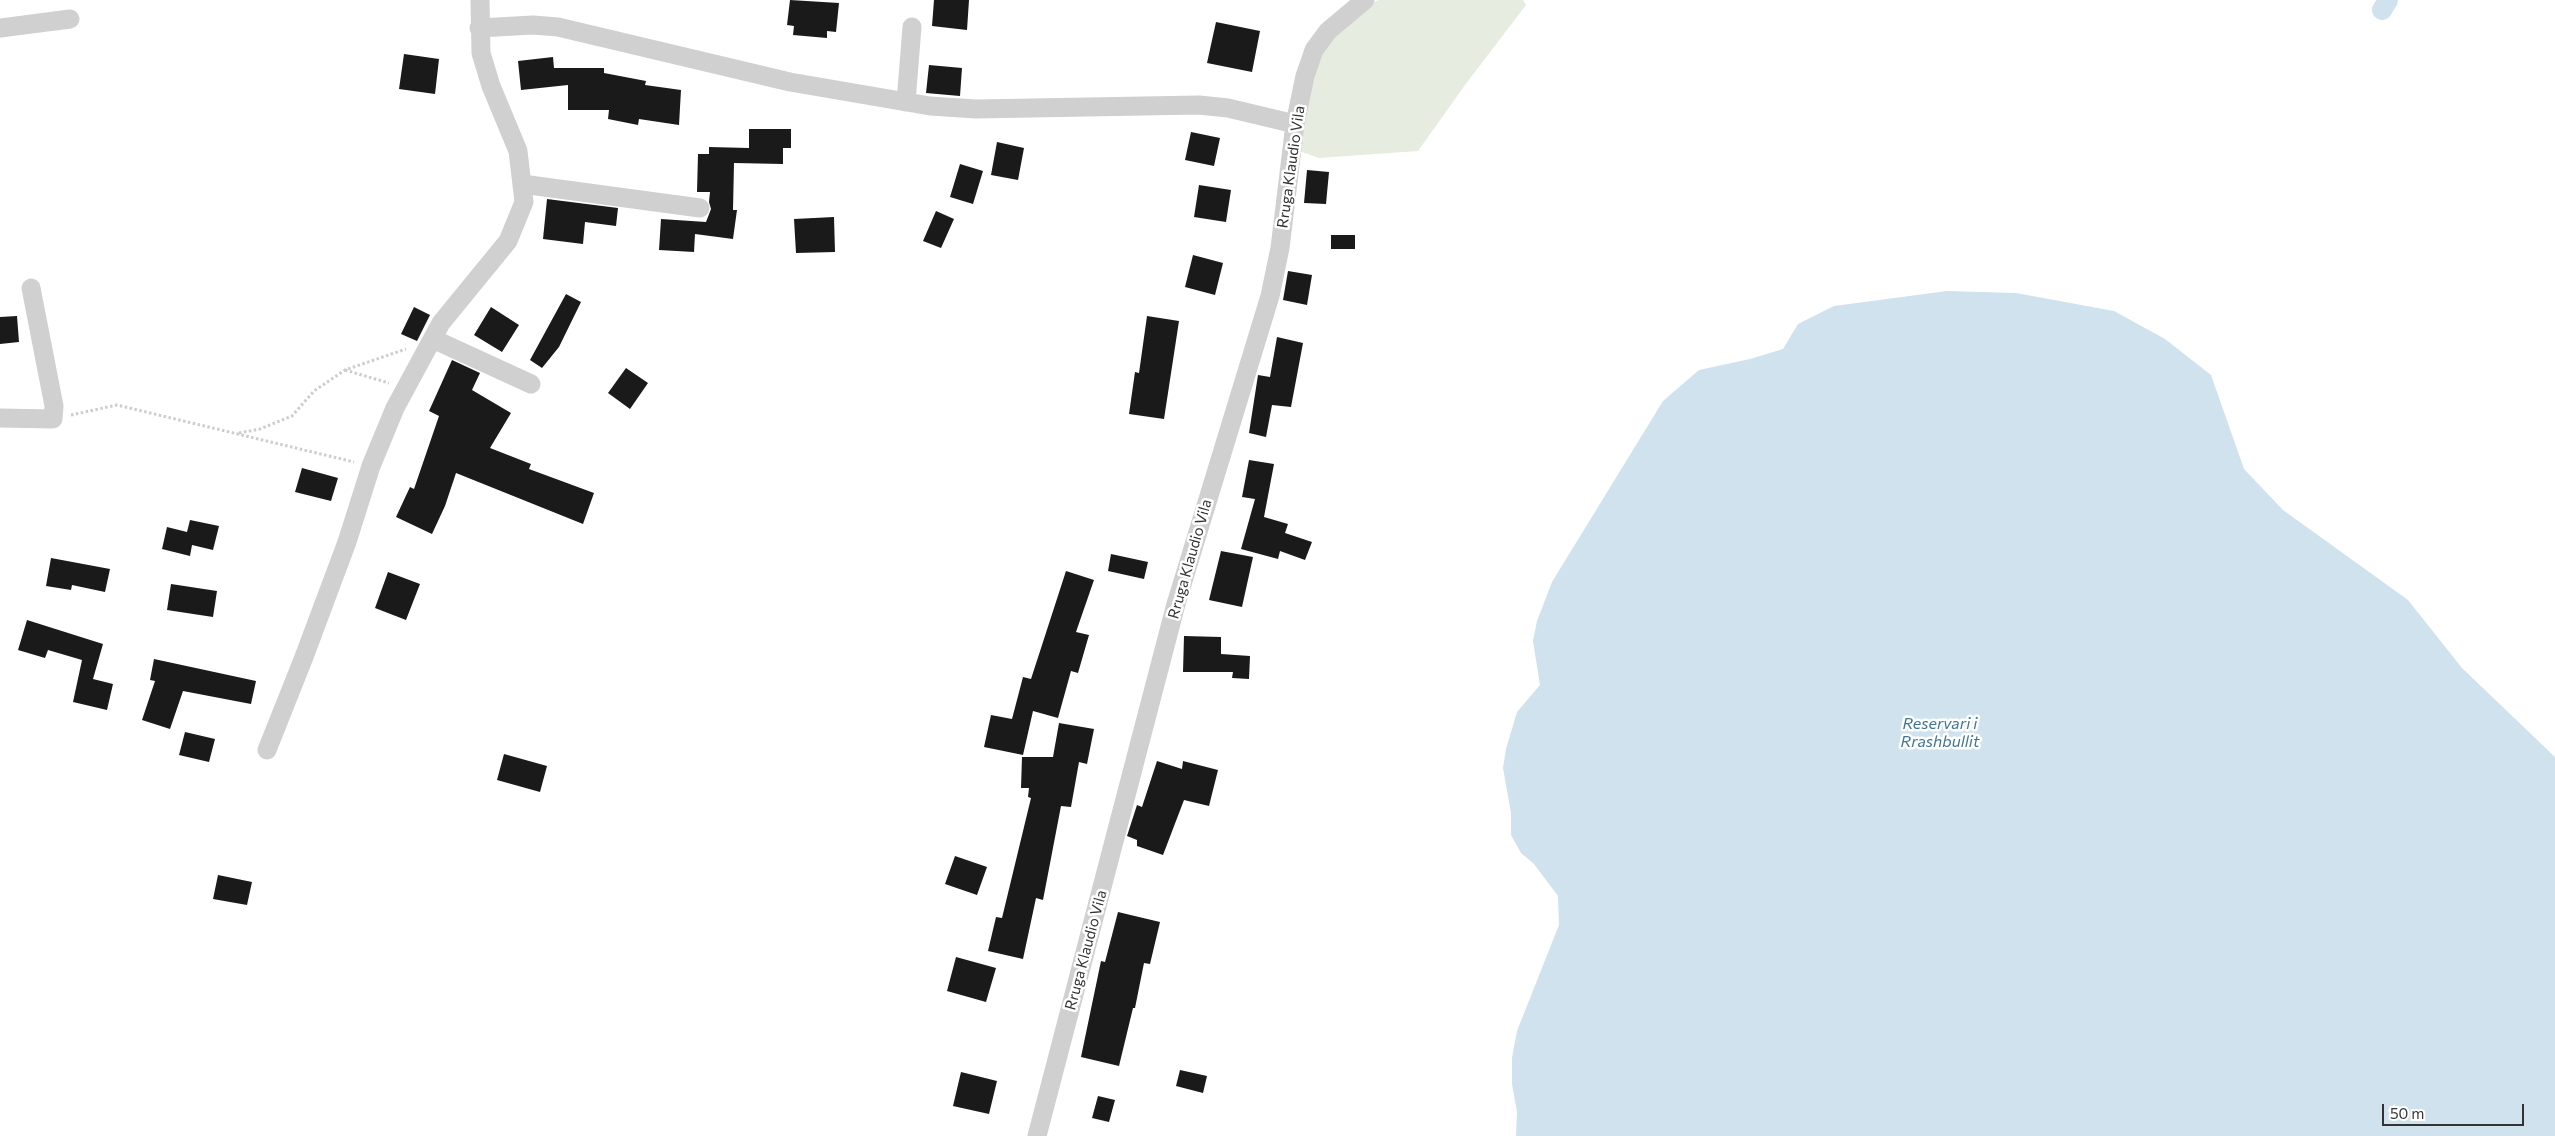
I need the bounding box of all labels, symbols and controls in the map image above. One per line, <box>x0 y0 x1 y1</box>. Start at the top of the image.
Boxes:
street label: Rruga Klaudio Vila <box>1273 105 1309 229</box>
street label: Rruga Klaudio Vila <box>1164 497 1216 621</box>
water label: Reservari i Rrashbullit <box>1901 714 1979 752</box>
street label: Rruga Klaudio Vila <box>1061 888 1111 1012</box>
scale bar <box>2385 1094 2528 1126</box>
text: 50 m <box>2390 1104 2424 1122</box>

